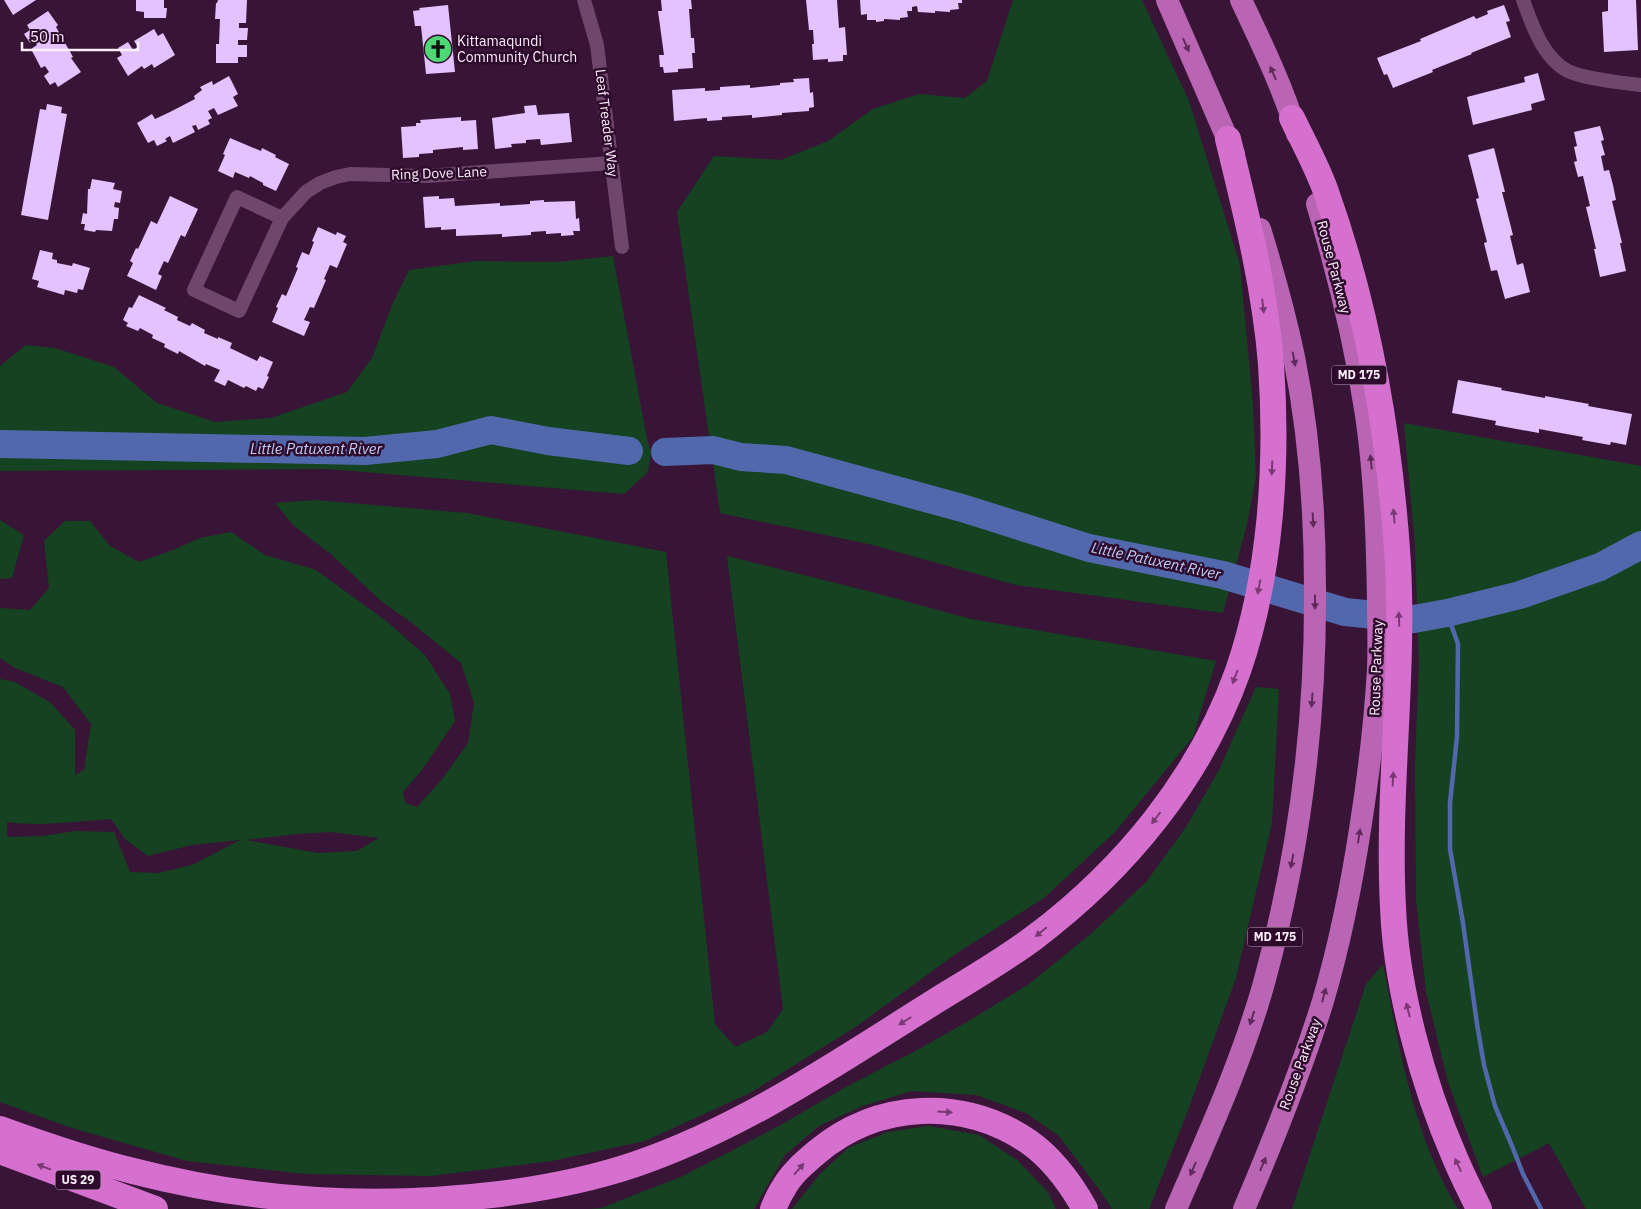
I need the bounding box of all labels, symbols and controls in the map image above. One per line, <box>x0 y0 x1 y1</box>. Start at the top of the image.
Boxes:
scale bar <box>22 20 139 52</box>
text: 50 m <box>30 27 65 46</box>
place label: Kittamaqundi Community Church <box>457 32 577 66</box>
church icon: Kittamaqundi Community Church <box>423 34 453 64</box>
one-way arrow <box>1183 38 1191 52</box>
one-way arrow <box>1269 66 1277 80</box>
street label: Leaf Treader Way <box>591 68 623 178</box>
street label: Ring Dove Lane <box>391 162 488 184</box>
street label: Rouse Parkway <box>1313 218 1355 316</box>
one-way arrow <box>1259 299 1267 315</box>
one-way arrow <box>1290 351 1298 367</box>
road number: MD 175 <box>1332 366 1386 384</box>
water label: Little Patuxent River <box>250 439 382 458</box>
one-way arrow <box>1367 454 1375 470</box>
one-way arrow <box>1267 461 1275 477</box>
one-way arrow <box>1389 507 1397 523</box>
one-way arrow <box>1310 512 1318 528</box>
water label: Little Patuxent River <box>1090 538 1223 584</box>
one-way arrow <box>1255 579 1263 595</box>
one-way arrow <box>1311 595 1319 611</box>
one-way arrow <box>1395 611 1403 627</box>
street label: Rouse Parkway <box>1365 620 1387 716</box>
one-way arrow <box>1231 670 1239 685</box>
one-way arrow <box>1308 692 1316 708</box>
one-way arrow <box>1389 771 1397 787</box>
one-way arrow <box>1151 811 1161 825</box>
one-way arrow <box>1355 828 1363 844</box>
one-way arrow <box>1288 853 1296 868</box>
one-way arrow <box>1034 926 1047 937</box>
road number: MD 175 <box>1248 928 1302 946</box>
one-way arrow <box>1320 987 1328 1002</box>
one-way arrow <box>1404 1003 1412 1018</box>
one-way arrow <box>1248 1011 1256 1026</box>
one-way arrow <box>898 1016 911 1025</box>
street label: Rouse Parkway <box>1275 1016 1325 1112</box>
one-way arrow <box>938 1108 954 1116</box>
one-way arrow <box>1259 1157 1267 1171</box>
one-way arrow <box>1454 1158 1462 1172</box>
one-way arrow <box>794 1162 805 1175</box>
one-way arrow <box>1189 1162 1197 1176</box>
one-way arrow <box>36 1163 51 1171</box>
road number: US 29 <box>56 1170 100 1190</box>

